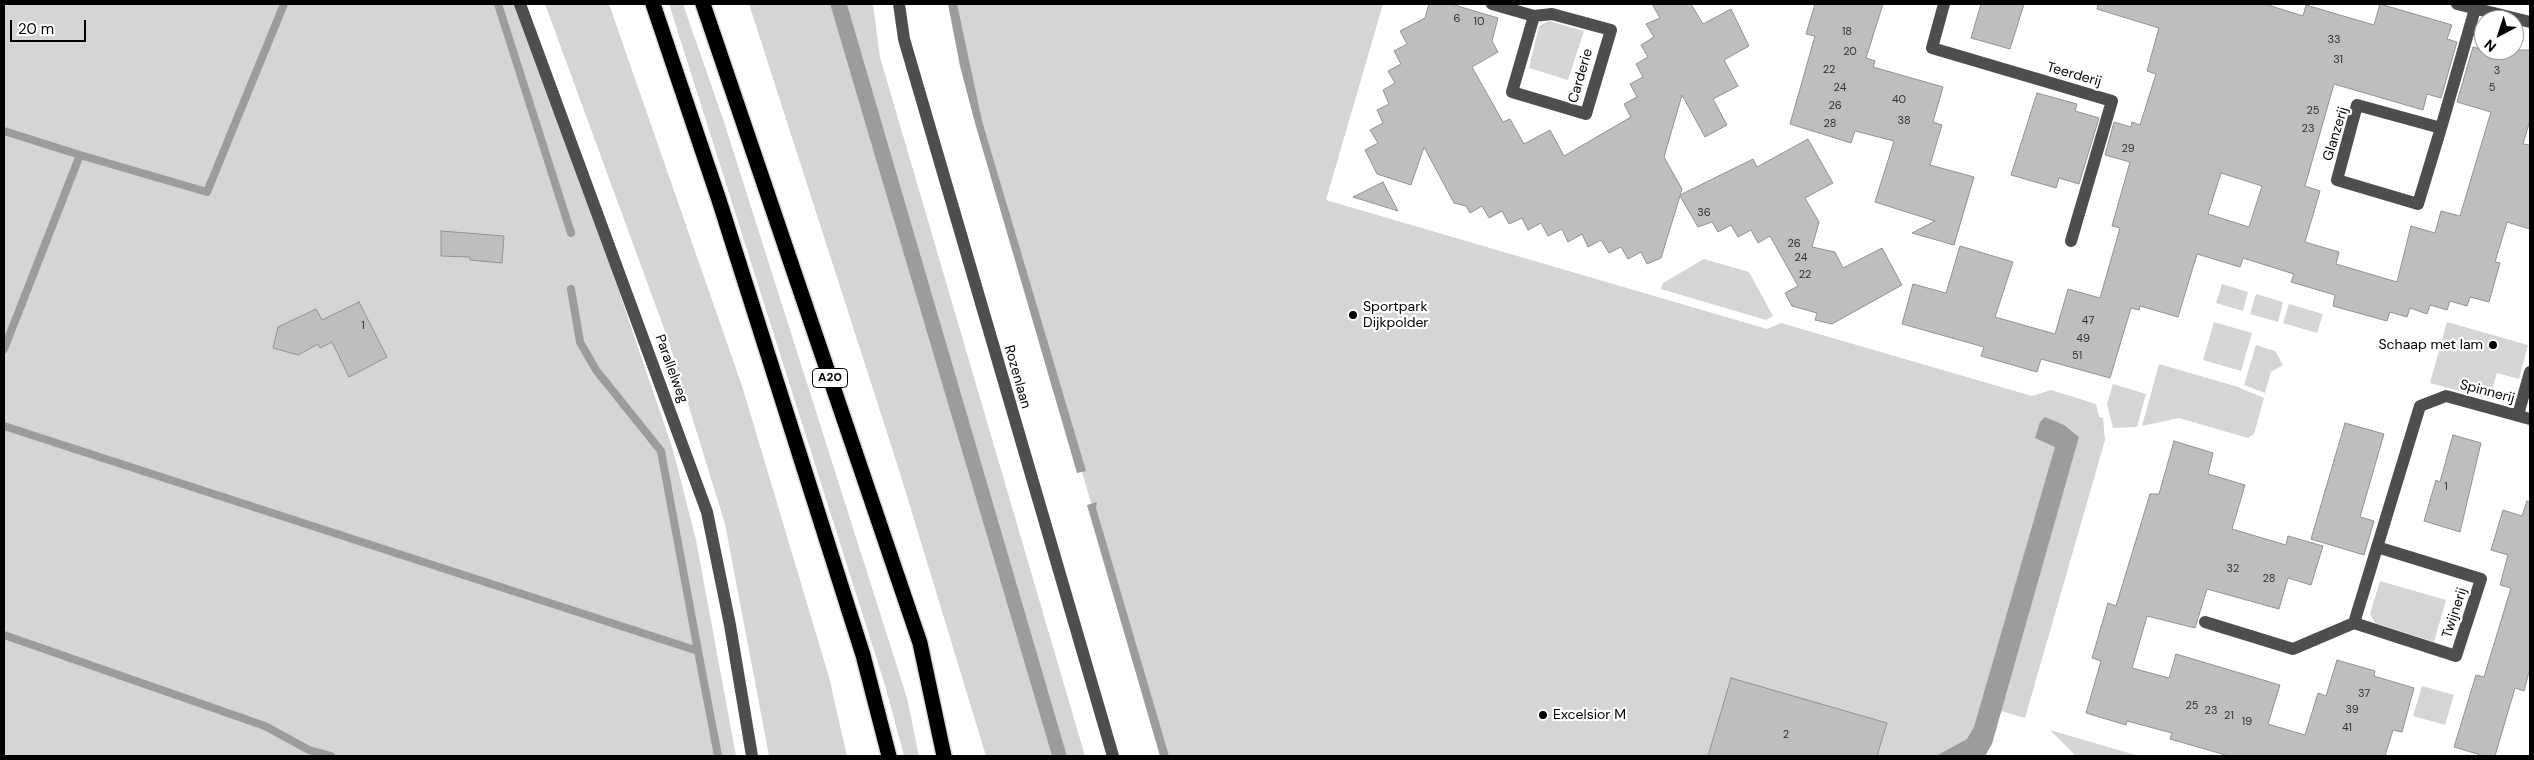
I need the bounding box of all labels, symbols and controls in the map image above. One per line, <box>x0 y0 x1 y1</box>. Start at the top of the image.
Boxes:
scale bar <box>12 10 89 42</box>
north arrow <box>2474 10 2524 60</box>
house number: 6 <box>1454 12 1460 26</box>
house number: 10 <box>1474 15 1484 29</box>
text: 20 m <box>18 19 54 39</box>
house number: 18 <box>1842 25 1852 39</box>
house number: 33 <box>2327 33 2341 47</box>
text: N <box>2480 36 2500 56</box>
house number: 20 <box>1843 45 1857 59</box>
street label: Carderie <box>1565 47 1597 105</box>
house number: 31 <box>2333 53 2343 67</box>
street label: Teerderij <box>2045 59 2103 91</box>
house number: 22 <box>1823 63 1835 77</box>
house number: 3 <box>2494 64 2500 78</box>
house number: 24 <box>1834 81 1846 95</box>
house number: 5 <box>2489 81 2495 95</box>
house number: 40 <box>1892 93 1906 107</box>
house number: 26 <box>1828 99 1842 113</box>
house number: 25 <box>2306 104 2320 118</box>
street label: Glanzerij <box>2320 105 2352 163</box>
house number: 38 <box>1897 114 1911 128</box>
house number: 28 <box>1824 117 1836 131</box>
house number: 23 <box>2302 122 2314 136</box>
house number: 29 <box>2121 142 2135 156</box>
house number: 36 <box>1697 206 1711 220</box>
house number: 26 <box>1787 237 1801 251</box>
house number: 24 <box>1795 251 1807 265</box>
house number: 22 <box>1799 268 1811 282</box>
place label: Sportpark Dijkpolder <box>1363 299 1429 332</box>
marker: Sportpark Dijkpolder <box>1347 309 1359 321</box>
house number: 47 <box>2082 314 2094 328</box>
house number: 1 <box>361 319 365 333</box>
street label: Parallelweg <box>651 332 691 406</box>
house number: 49 <box>2076 332 2090 346</box>
place label: Schaap met lam <box>2378 337 2483 353</box>
marker: Schaap met lam <box>2487 339 2499 351</box>
street label: Rozenlaan <box>1000 343 1034 411</box>
house number: 51 <box>2072 349 2082 363</box>
road number: A20 <box>812 368 848 388</box>
street label: Spinnerij <box>2458 377 2516 407</box>
house number: 1 <box>2444 480 2448 494</box>
house number: 32 <box>2227 562 2239 576</box>
house number: 28 <box>2263 572 2275 586</box>
street label: Twijnerij <box>2439 585 2471 641</box>
house number: 37 <box>2358 687 2370 701</box>
house number: 25 <box>2185 699 2199 713</box>
house number: 39 <box>2345 703 2359 717</box>
house number: 23 <box>2205 704 2217 718</box>
place label: Excelsior M <box>1553 707 1626 723</box>
marker: Excelsior M <box>1537 709 1549 721</box>
house number: 21 <box>2224 709 2234 723</box>
house number: 19 <box>2242 715 2252 729</box>
house number: 41 <box>2342 721 2352 735</box>
house number: 2 <box>1783 728 1789 742</box>

